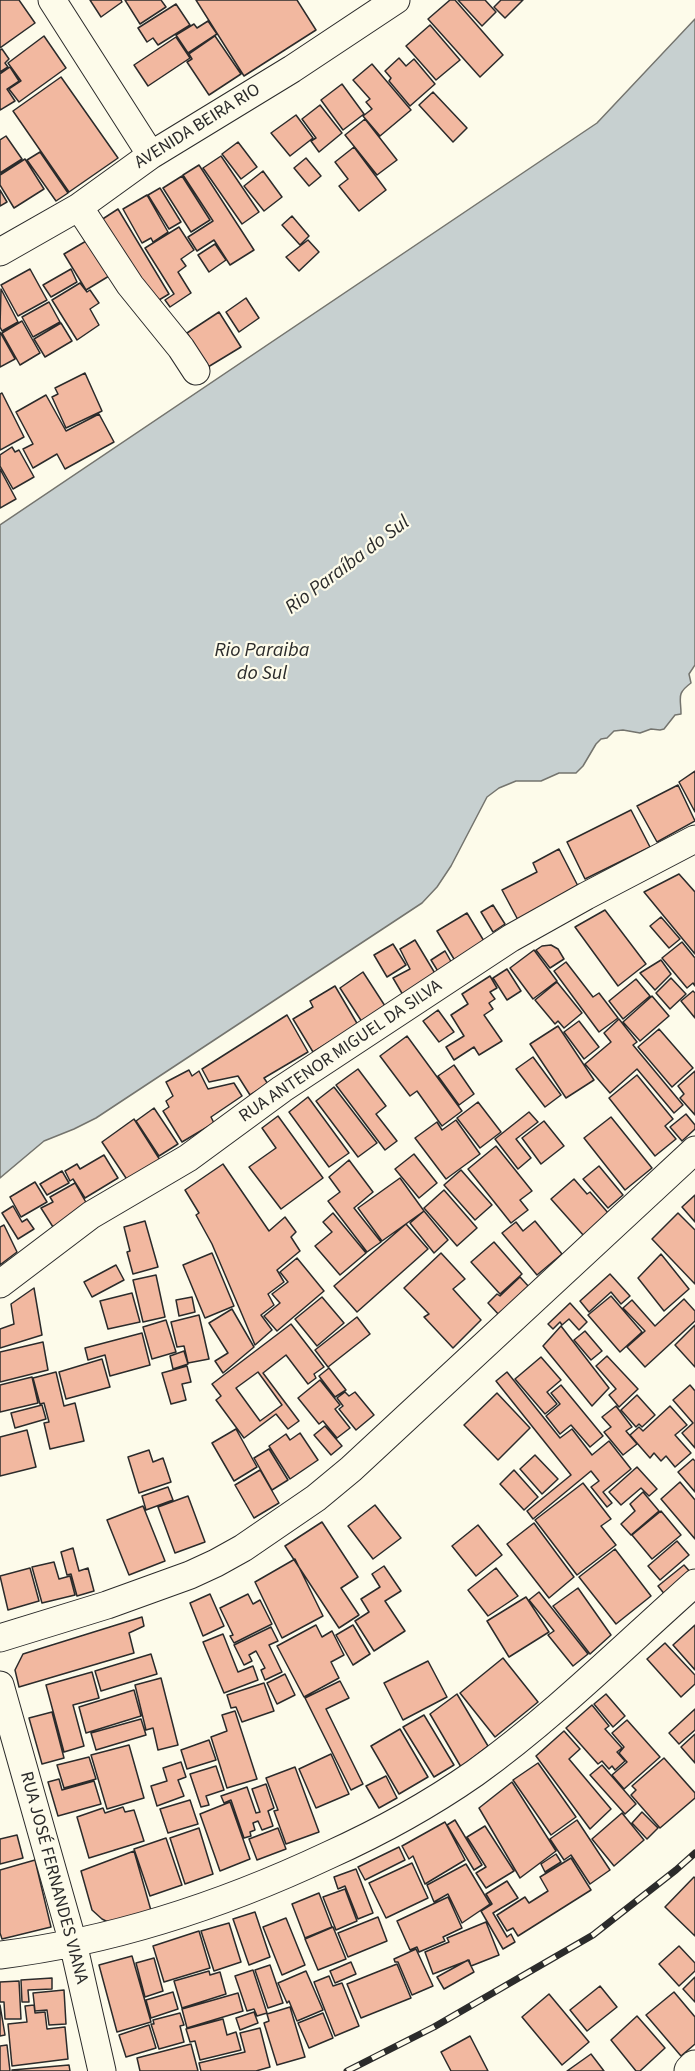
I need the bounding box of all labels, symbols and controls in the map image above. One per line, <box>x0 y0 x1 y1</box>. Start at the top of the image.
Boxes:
street label: AVENIDA BEIRA RIO <box>131 80 265 174</box>
water label: Rio Paraíba do Sul <box>281 511 415 621</box>
water label: Rio Paraiba do Sul <box>214 640 310 687</box>
street label: RUA ANTENOR MIGUEL DA SILVA <box>235 976 447 1128</box>
street label: RUA JOSÉ FERNANDES VIANA <box>14 1770 92 1986</box>

